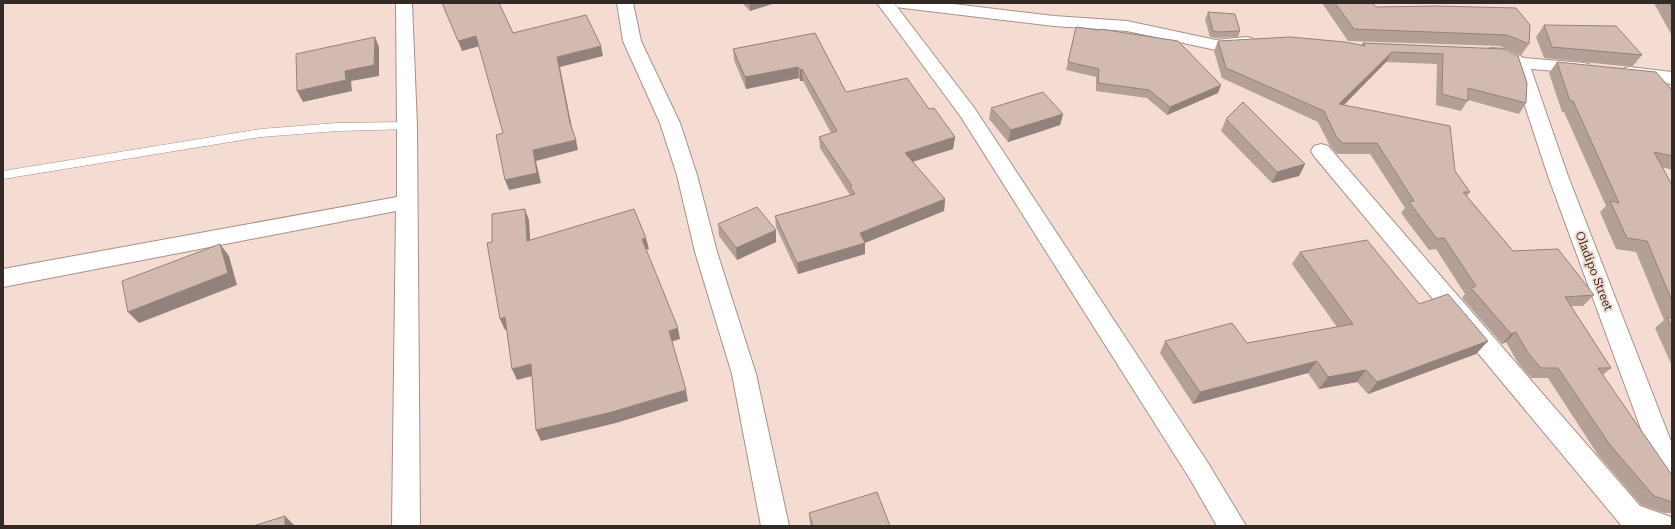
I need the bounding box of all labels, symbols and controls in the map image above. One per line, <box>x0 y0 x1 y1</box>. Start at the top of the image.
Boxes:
street label: Oladipo Street <box>1572 229 1616 313</box>

